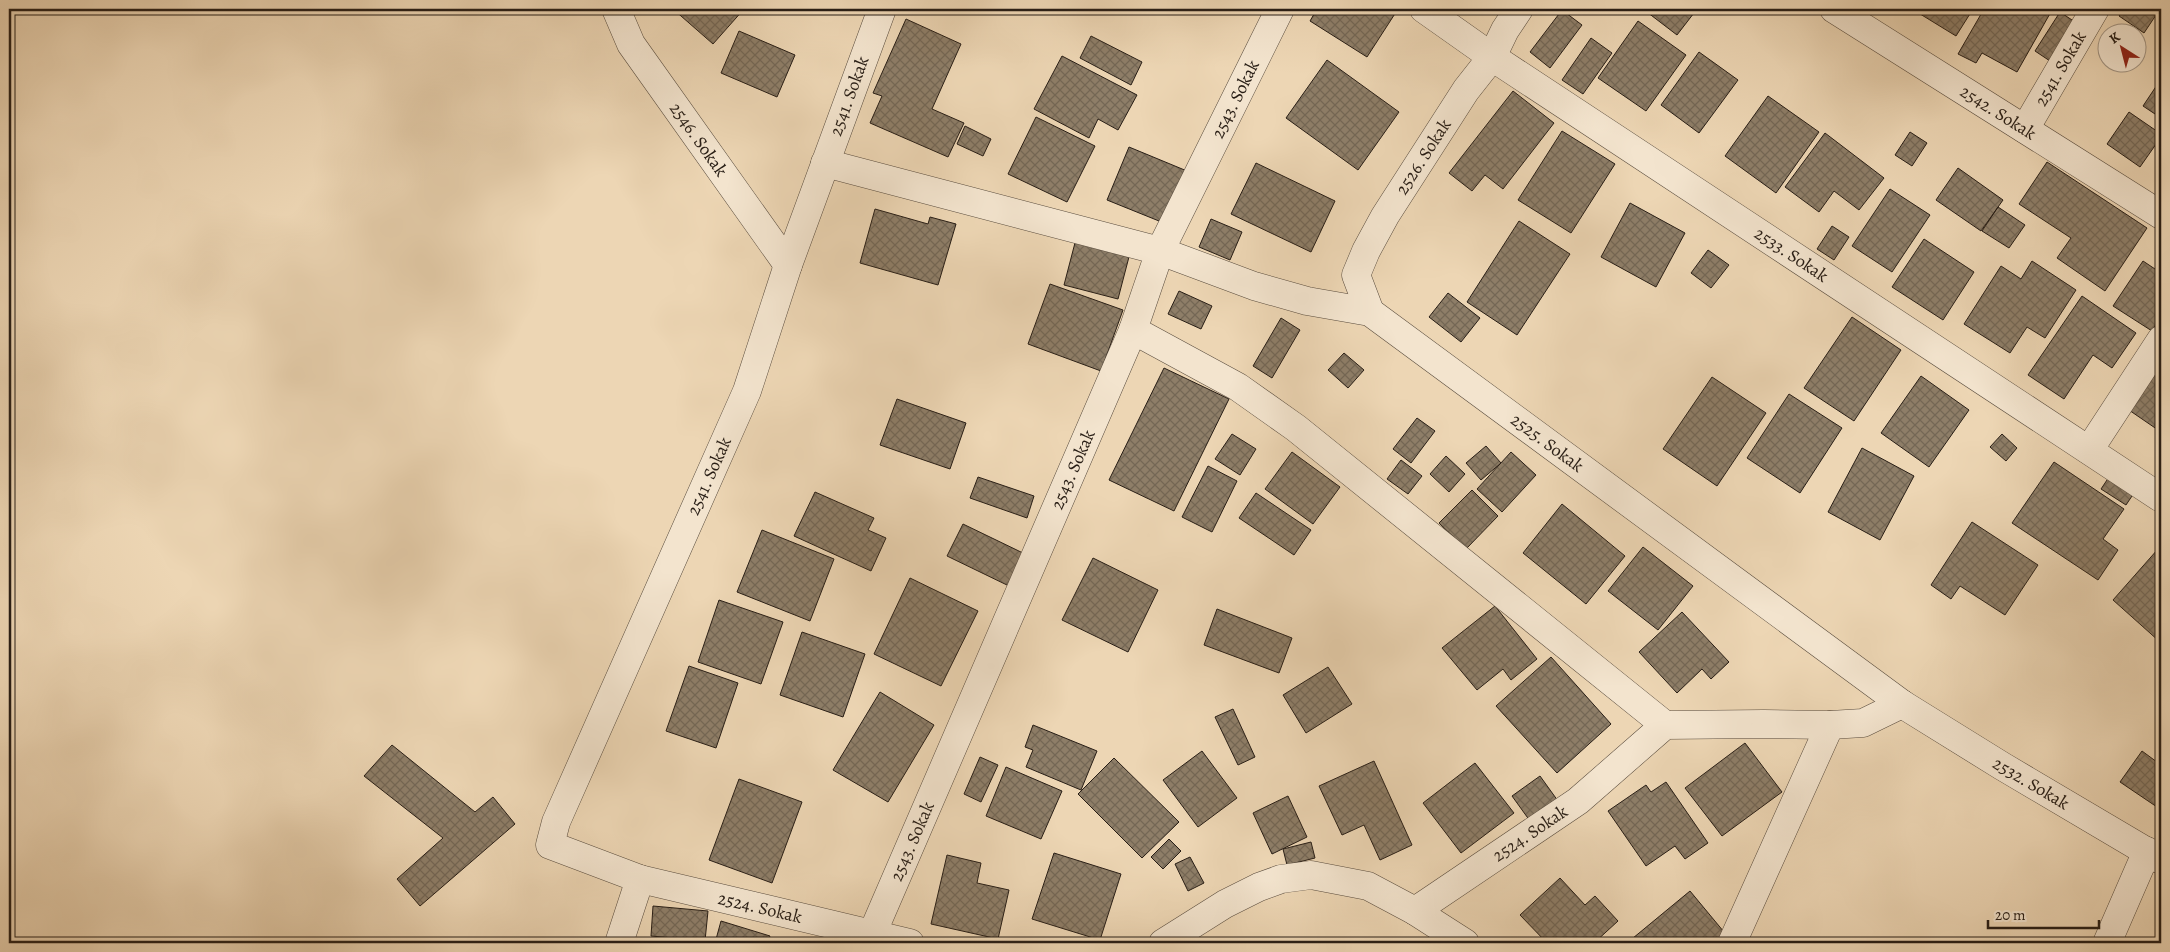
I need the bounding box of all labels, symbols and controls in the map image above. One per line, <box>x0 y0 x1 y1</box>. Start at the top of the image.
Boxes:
north arrow <box>2098 22 2148 72</box>
street label: 2541. Sokak <box>2029 26 2092 111</box>
text: K <box>2105 27 2125 48</box>
street label: 2541. Sokak <box>823 53 875 139</box>
street label: 2543. Sokak <box>1206 56 1265 142</box>
street label: 2542. Sokak <box>1955 79 2041 145</box>
street label: 2546. Sokak <box>664 97 733 181</box>
street label: 2526. Sokak <box>1390 114 1457 199</box>
street label: 2533. Sokak <box>1750 221 1833 288</box>
street label: 2525. Sokak <box>1506 408 1589 478</box>
street label: 2543. Sokak <box>1045 426 1101 513</box>
street label: 2541. Sokak <box>681 433 737 519</box>
street label: 2532. Sokak <box>1988 751 2074 815</box>
street label: 2543. Sokak <box>884 798 940 885</box>
street label: 2524. Sokak <box>1488 799 1572 867</box>
street label: 2524. Sokak <box>716 886 805 929</box>
scale bar <box>1988 897 2099 929</box>
text: 20 m <box>1995 905 2026 925</box>

